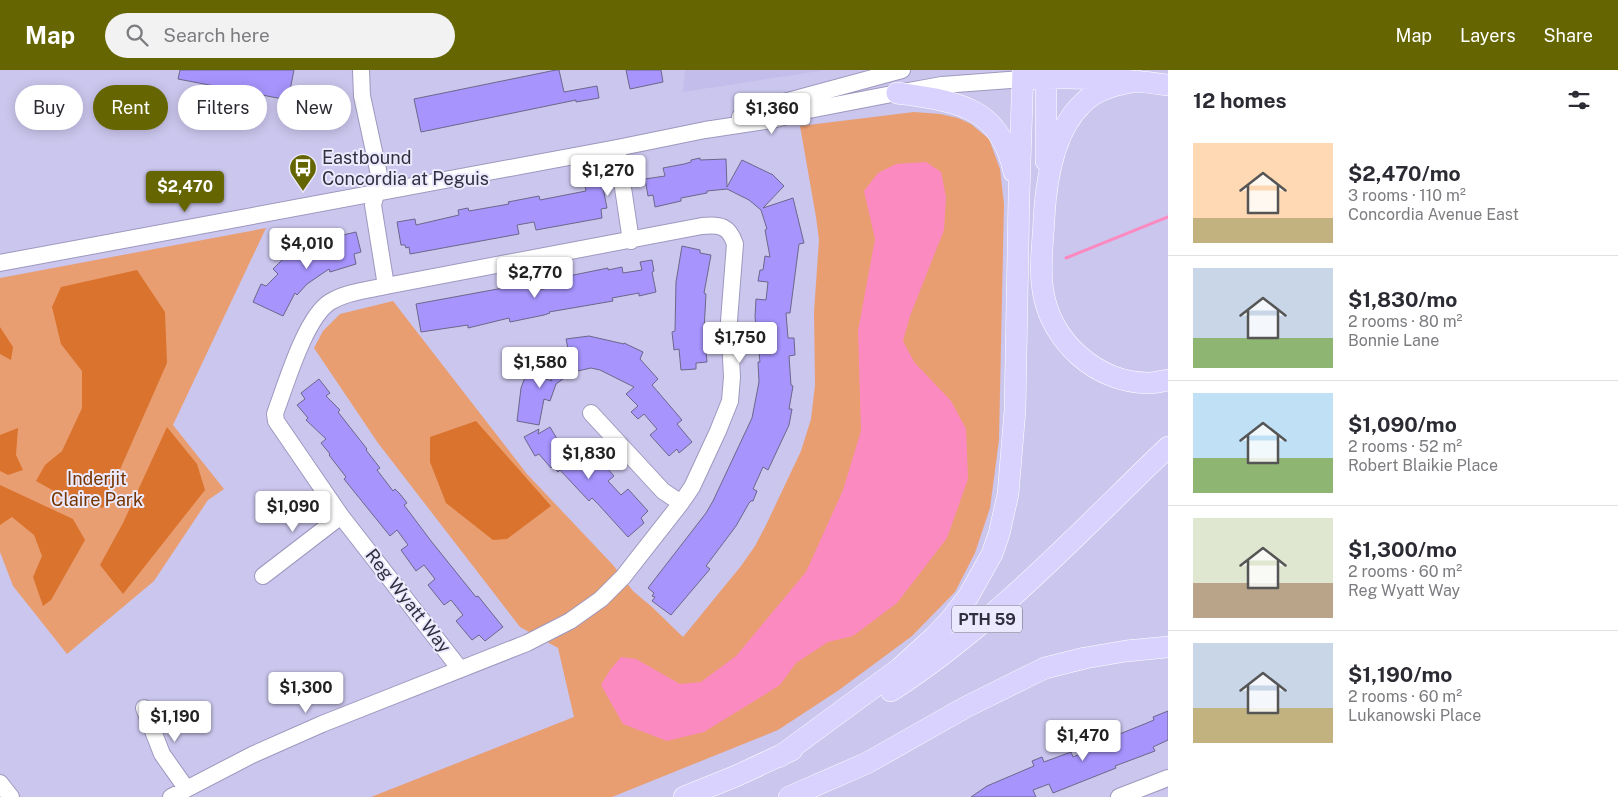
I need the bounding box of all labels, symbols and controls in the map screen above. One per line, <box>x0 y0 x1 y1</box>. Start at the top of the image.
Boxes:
search box <box>105 13 455 58</box>
text: Map <box>25 21 75 49</box>
icon: search <box>123 21 151 49</box>
text: Search here <box>163 24 270 46</box>
text: Map <box>1396 25 1432 46</box>
text: Layers <box>1460 25 1516 46</box>
text: Share <box>1544 25 1593 46</box>
chip: Buy <box>15 85 83 130</box>
chip: Rent <box>93 85 168 130</box>
chip: Filters <box>178 85 267 130</box>
chip: New <box>277 85 351 130</box>
icon: filters <box>1565 86 1593 114</box>
text: 12 homes <box>1193 88 1287 113</box>
pin: $1,360 <box>731 92 813 135</box>
text: $1,360 <box>745 99 799 118</box>
place label: Eastbound Concordia at Peguis <box>322 147 489 189</box>
bus stop icon: Eastbound Concordia at Peguis <box>288 153 318 192</box>
pin: $1,270 <box>567 154 649 197</box>
text: $1,270 <box>582 161 634 180</box>
text: $2,470/mo <box>1348 161 1461 186</box>
icon: home <box>1233 163 1293 223</box>
pin: $2,470 <box>144 170 226 213</box>
text: $2,470 <box>157 177 213 196</box>
text: 3 rooms · 110 m² <box>1348 186 1466 205</box>
text: Concordia Avenue East <box>1348 205 1519 224</box>
pin: $4,010 <box>266 228 348 270</box>
text: $4,010 <box>280 234 334 253</box>
pin: $2,770 <box>494 256 576 299</box>
text: $2,770 <box>508 263 562 282</box>
text: $1,830/mo <box>1348 287 1457 312</box>
icon: home <box>1233 288 1293 348</box>
text: 2 rooms · 80 m² <box>1348 312 1462 331</box>
pin: $1,750 <box>699 322 781 364</box>
text: $1,750 <box>714 328 766 347</box>
text: Bonnie Lane <box>1348 331 1439 350</box>
pin: $1,580 <box>499 346 581 389</box>
text: $1,580 <box>513 353 567 372</box>
text: $1,090/mo <box>1348 412 1457 437</box>
icon: home <box>1233 413 1293 473</box>
text: 2 rooms · 52 m² <box>1348 437 1462 456</box>
pin: $1,830 <box>548 438 630 480</box>
text: $1,830 <box>562 444 616 463</box>
text: Robert Blaikie Place <box>1348 456 1498 475</box>
park label: Inderjit Claire Park <box>51 468 143 510</box>
pin: $1,090 <box>252 490 334 533</box>
text: $1,090 <box>266 497 320 516</box>
text: $1,300/mo <box>1348 537 1457 562</box>
icon: home <box>1233 538 1293 598</box>
street label: Reg Wyatt Way <box>361 545 456 657</box>
text: 2 rooms · 60 m² <box>1348 562 1462 581</box>
text: Reg Wyatt Way <box>1348 581 1460 600</box>
road number: PTH 59 <box>952 606 1022 632</box>
text: $1,190/mo <box>1348 662 1452 687</box>
icon: home <box>1233 663 1293 723</box>
pin: $1,300 <box>265 672 347 714</box>
text: $1,300 <box>279 678 333 697</box>
text: 2 rooms · 60 m² <box>1348 687 1462 706</box>
pin: $1,190 <box>134 700 216 743</box>
text: Lukanowski Place <box>1348 706 1481 725</box>
text: $1,190 <box>150 707 200 726</box>
pin: $1,470 <box>1042 720 1124 762</box>
text: $1,470 <box>1057 726 1109 745</box>

